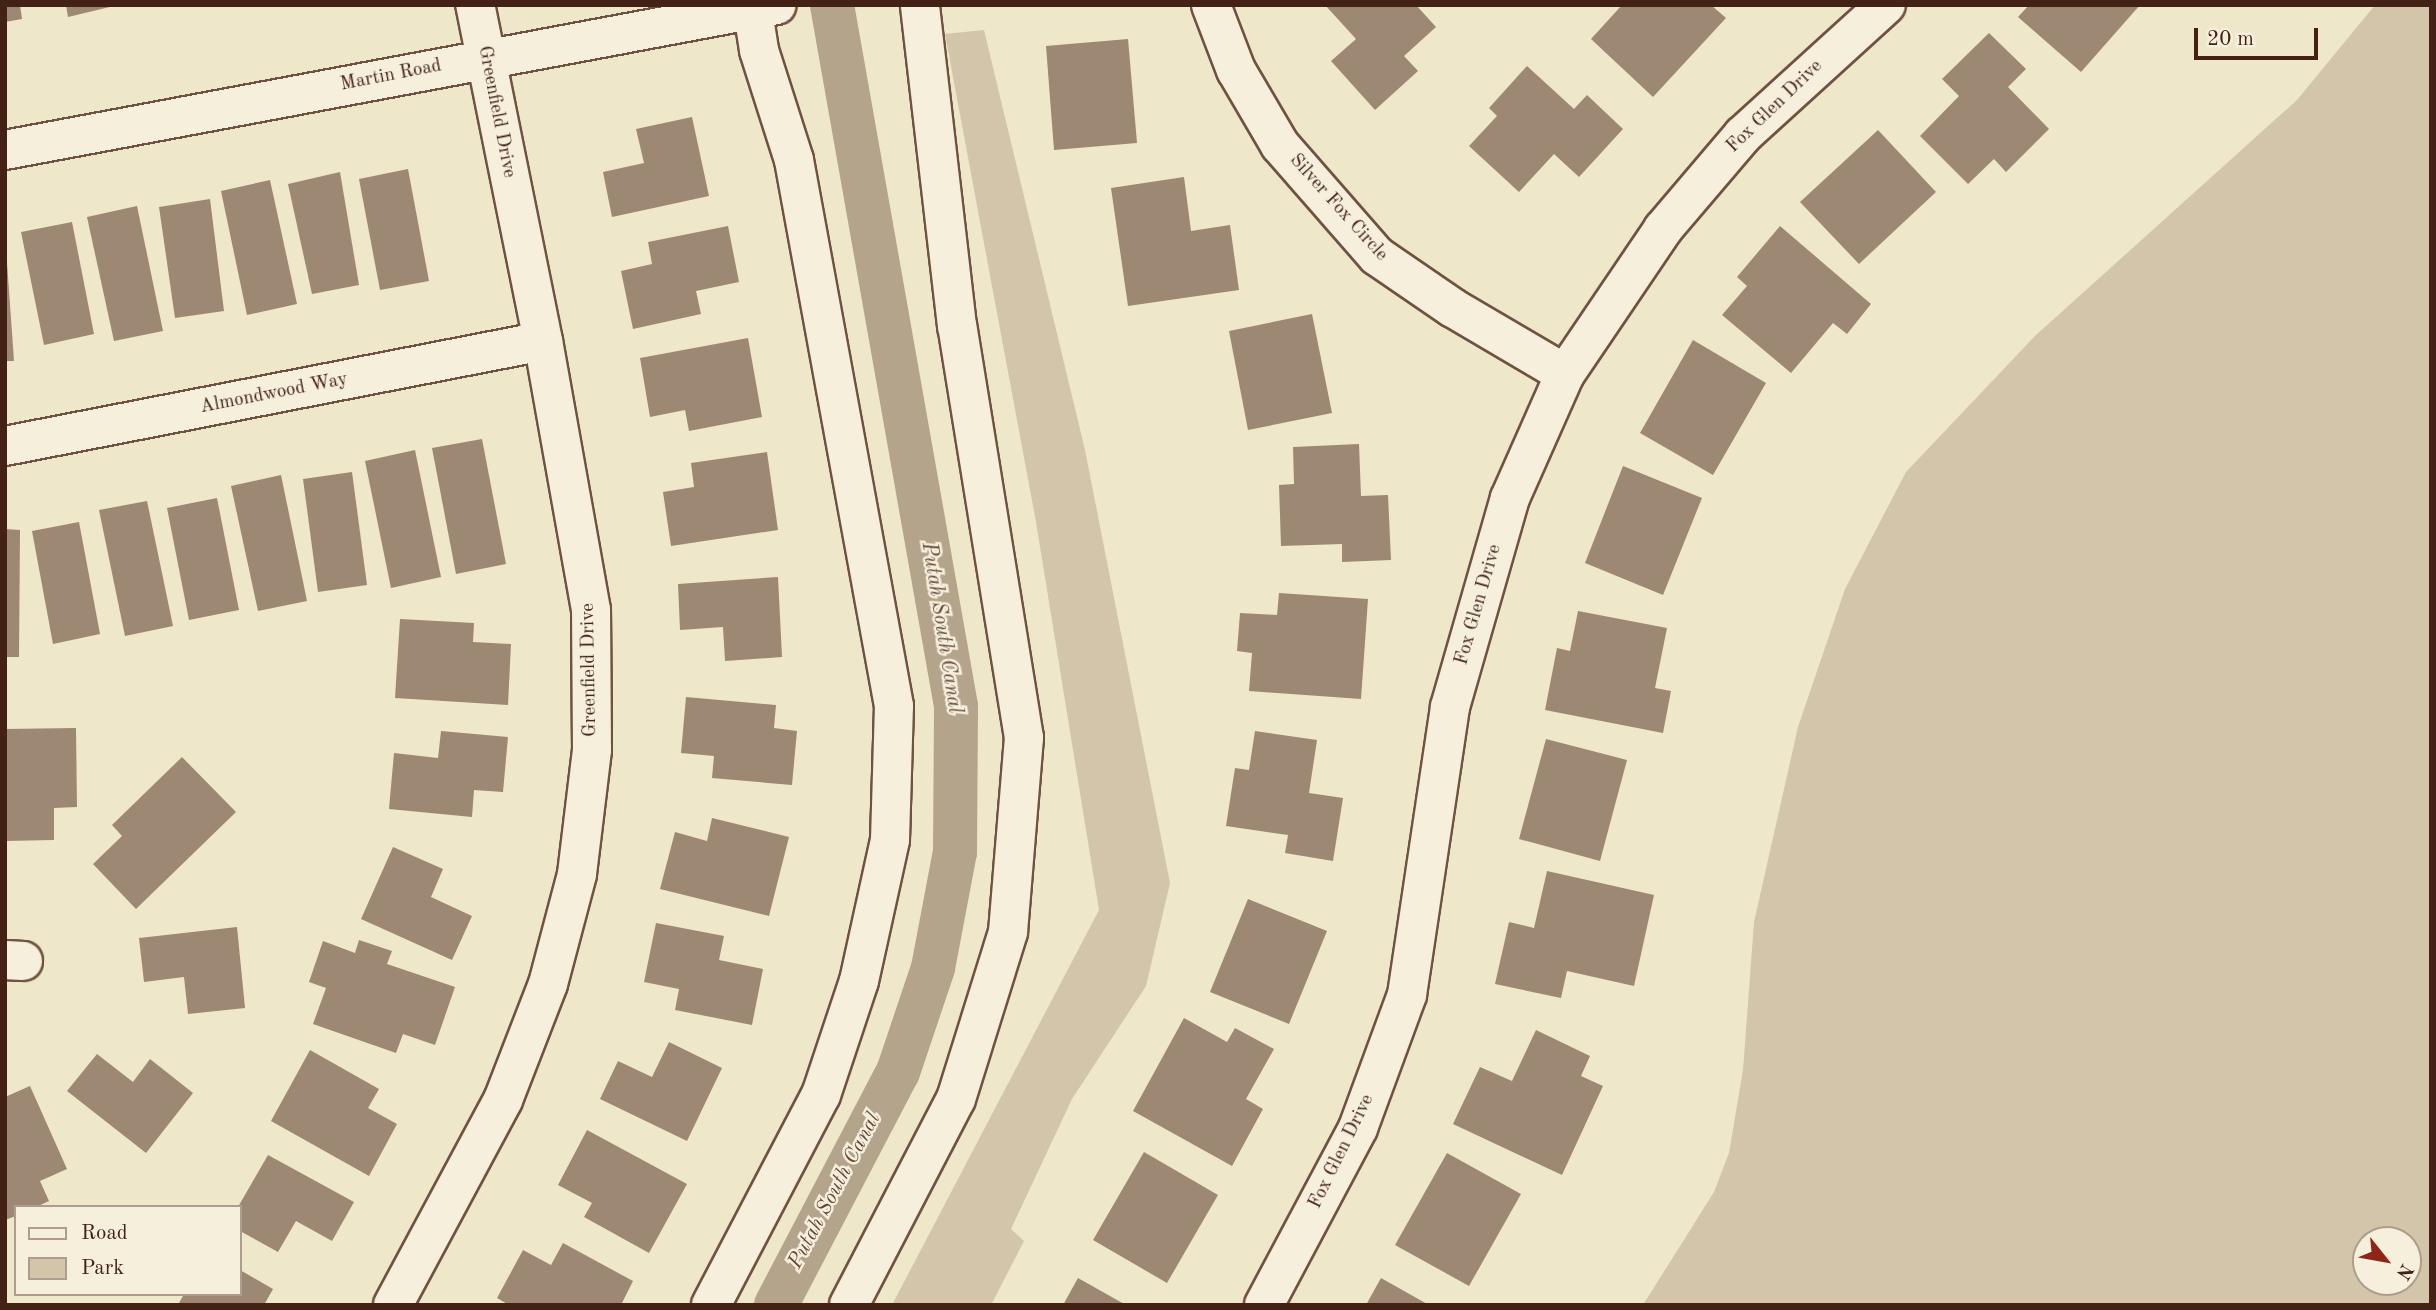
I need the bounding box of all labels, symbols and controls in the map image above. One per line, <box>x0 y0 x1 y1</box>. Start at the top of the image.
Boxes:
scale bar <box>2198 14 2322 58</box>
text: 20 m <box>2207 29 2254 50</box>
street label: Greenfield Drive <box>472 44 520 180</box>
street label: Martin Road <box>338 55 444 97</box>
street label: Fox Glen Drive <box>1722 56 1828 158</box>
street label: Silver Fox Circle <box>1284 150 1392 266</box>
street label: Almondwood Way <box>198 368 350 420</box>
water label: Putah South Canal <box>915 541 967 715</box>
street label: Fox Glen Drive <box>1451 542 1507 668</box>
street label: Greenfield Drive <box>577 603 603 737</box>
street label: Fox Glen Drive <box>1304 1091 1380 1213</box>
water label: Putah South Canal <box>783 1109 887 1273</box>
legend <box>14 1205 242 1296</box>
text: Road <box>81 1223 128 1244</box>
north arrow <box>2352 1226 2422 1296</box>
text: Park <box>81 1258 124 1279</box>
text: N <box>2392 1260 2416 1282</box>

